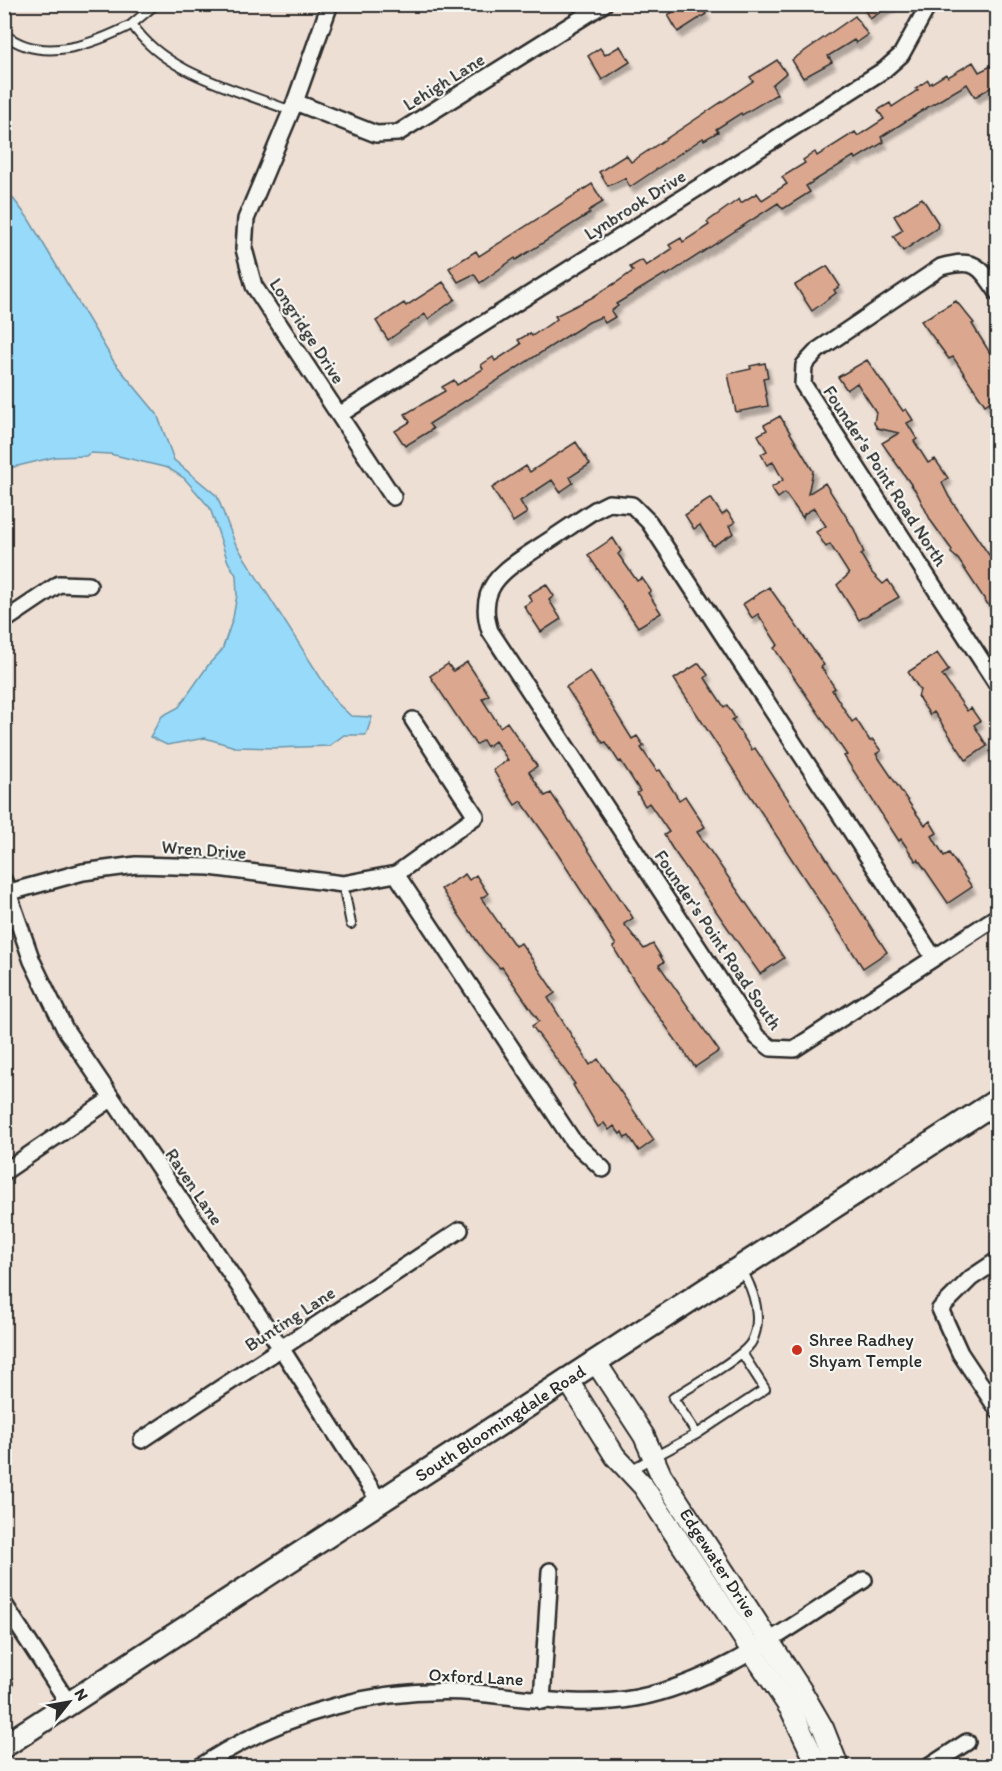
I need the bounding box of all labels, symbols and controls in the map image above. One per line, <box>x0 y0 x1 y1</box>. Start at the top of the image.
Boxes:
street label: Lehigh Lane <box>399 48 489 116</box>
street label: Lynbrook Drive <box>580 165 690 245</box>
street label: Longridge Drive <box>265 274 349 388</box>
street label: Founder's Point Road North <box>818 382 952 571</box>
street label: Wren Drive <box>161 836 247 864</box>
street label: Founder's Point Road South <box>650 846 787 1034</box>
street label: Raven Lane <box>160 1144 228 1230</box>
street label: Bunting Lane <box>241 1282 339 1356</box>
place label: Shree Radhey Shyam Temple <box>809 1329 922 1372</box>
marker: Shree Radhey Shyam Temple <box>790 1343 804 1357</box>
street label: South Bloomingdale Road <box>411 1360 590 1487</box>
street label: Edgewater Drive <box>675 1504 762 1622</box>
street label: Oxford Lane <box>428 1664 524 1690</box>
north arrow <box>39 1672 99 1732</box>
text: N <box>71 1685 92 1704</box>

